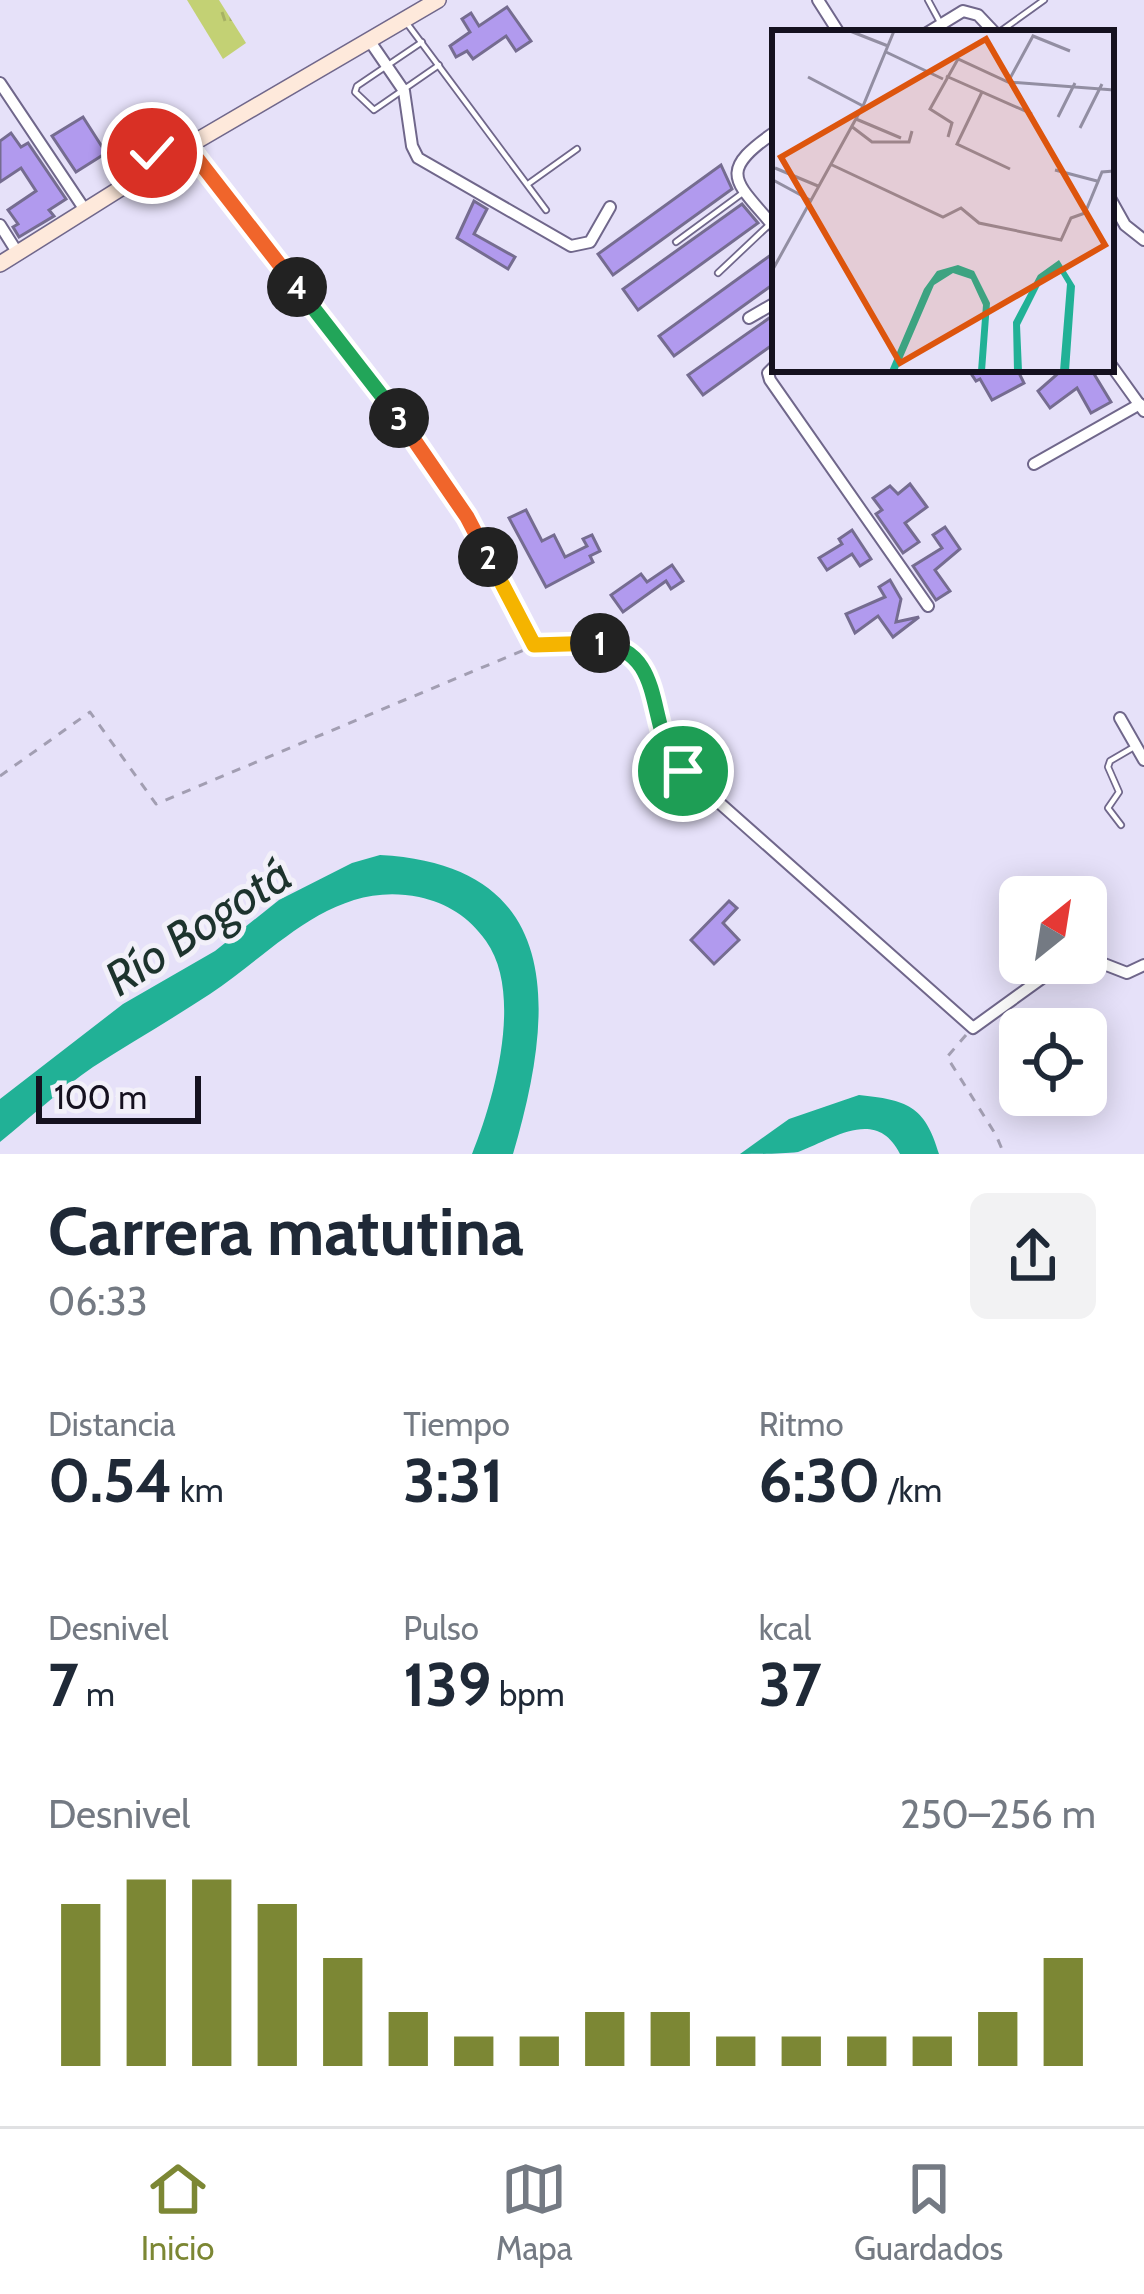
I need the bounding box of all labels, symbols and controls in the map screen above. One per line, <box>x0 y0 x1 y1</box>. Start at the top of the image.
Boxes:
inset map <box>772 30 1114 372</box>
pin <box>101 102 203 204</box>
icon: check <box>119 120 185 186</box>
pin: 4 <box>267 257 327 317</box>
text: 4 <box>287 267 307 307</box>
pin: 3 <box>369 388 429 448</box>
text: 3 <box>390 398 408 438</box>
pin: 2 <box>458 527 518 587</box>
text: 2 <box>479 537 497 577</box>
pin: 1 <box>570 613 630 673</box>
text: 1 <box>594 623 606 663</box>
pin <box>632 720 734 822</box>
icon: arrive <box>650 738 716 804</box>
water label: Río Bogotá <box>94 844 302 1008</box>
north arrow <box>999 876 1107 984</box>
map controls <box>999 876 1107 1116</box>
button: locate <box>999 1008 1107 1116</box>
scale bar <box>36 1070 201 1123</box>
text: 100 m <box>54 1077 147 1117</box>
text: Carrera matutina <box>48 1191 524 1272</box>
button: share <box>970 1193 1096 1319</box>
text: 06:33 <box>48 1277 148 1325</box>
text: Distancia <box>48 1404 176 1444</box>
text: Tiempo <box>403 1404 510 1444</box>
text: Ritmo <box>759 1404 844 1444</box>
text: 0.54 <box>48 1444 173 1517</box>
text: 3:31 <box>403 1444 503 1517</box>
text: 6:30 <box>759 1444 880 1517</box>
text: km <box>173 1470 224 1510</box>
text: /km <box>880 1470 942 1510</box>
text: Desnivel <box>48 1608 168 1648</box>
text: Pulso <box>403 1608 479 1648</box>
text: kcal <box>759 1608 811 1648</box>
text: 7 <box>48 1648 79 1721</box>
text: 139 <box>403 1648 492 1721</box>
text: 37 <box>759 1648 822 1721</box>
text: m <box>79 1674 115 1714</box>
text: bpm <box>492 1674 565 1714</box>
text: Desnivel <box>48 1790 190 1838</box>
text: 250–256 m <box>900 1790 1096 1838</box>
tab: Inicio <box>141 2156 214 2268</box>
tab: Mapa <box>496 2156 573 2268</box>
tab: Guardados <box>854 2156 1003 2268</box>

